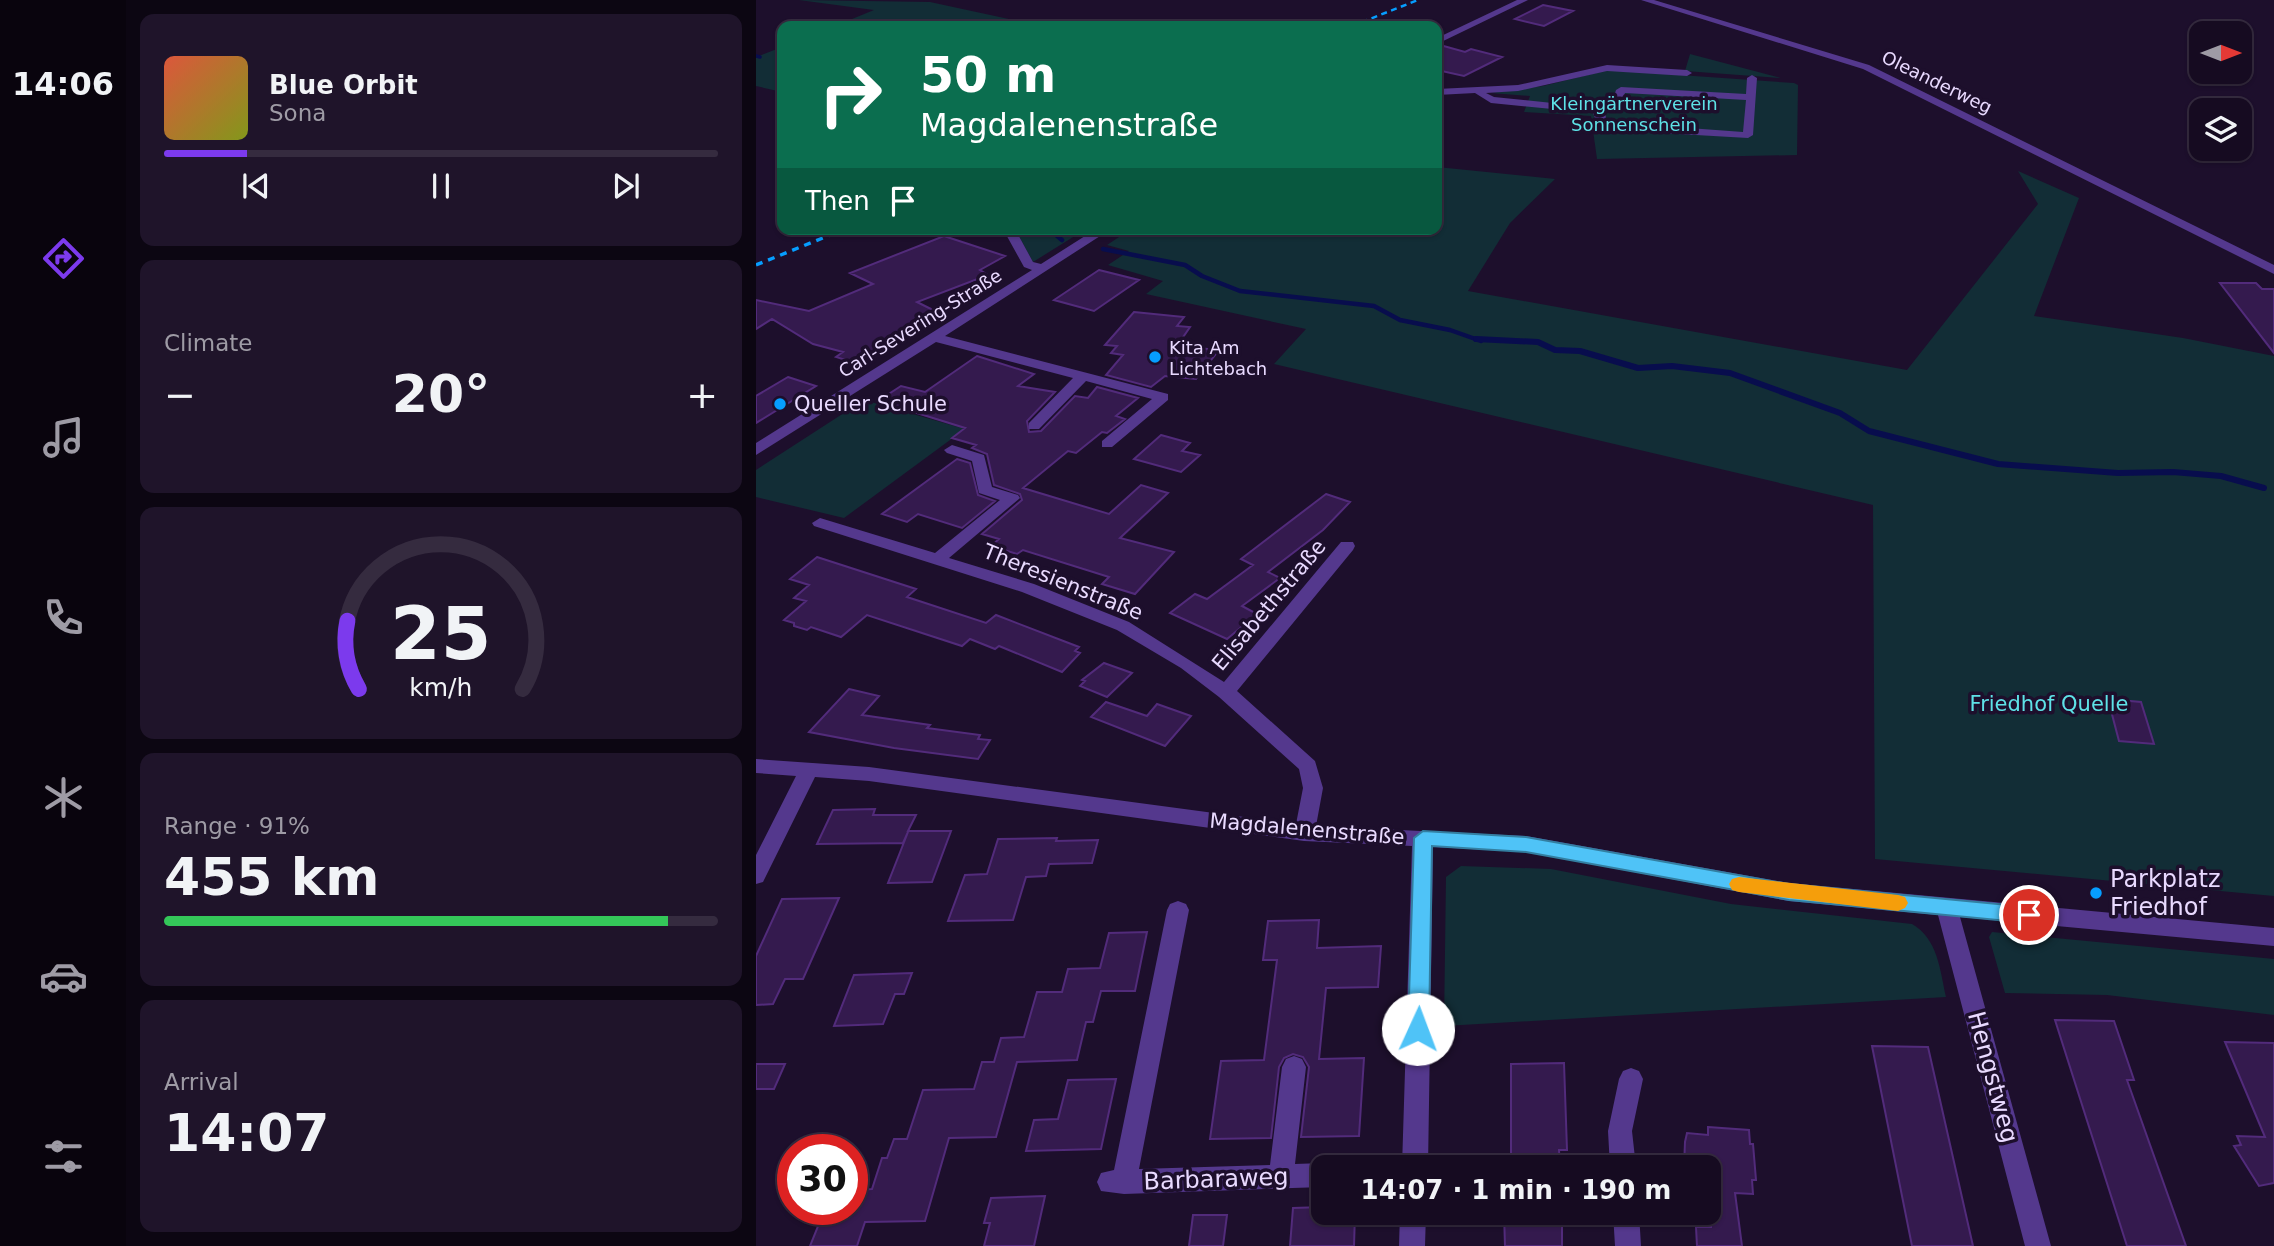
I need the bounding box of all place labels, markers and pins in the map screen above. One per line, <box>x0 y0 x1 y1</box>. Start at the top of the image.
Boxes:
place label: Kita Am Lichtebach <box>1169 337 1267 379</box>
marker: Kita Am Lichtebach <box>1147 349 1163 365</box>
place label: Queller Schule <box>794 392 947 416</box>
marker: Queller Schule <box>772 396 788 412</box>
place label: Parkplatz Friedhof <box>2110 865 2220 921</box>
pin <box>1999 885 2059 945</box>
marker: Parkplatz Friedhof <box>2088 885 2104 901</box>

